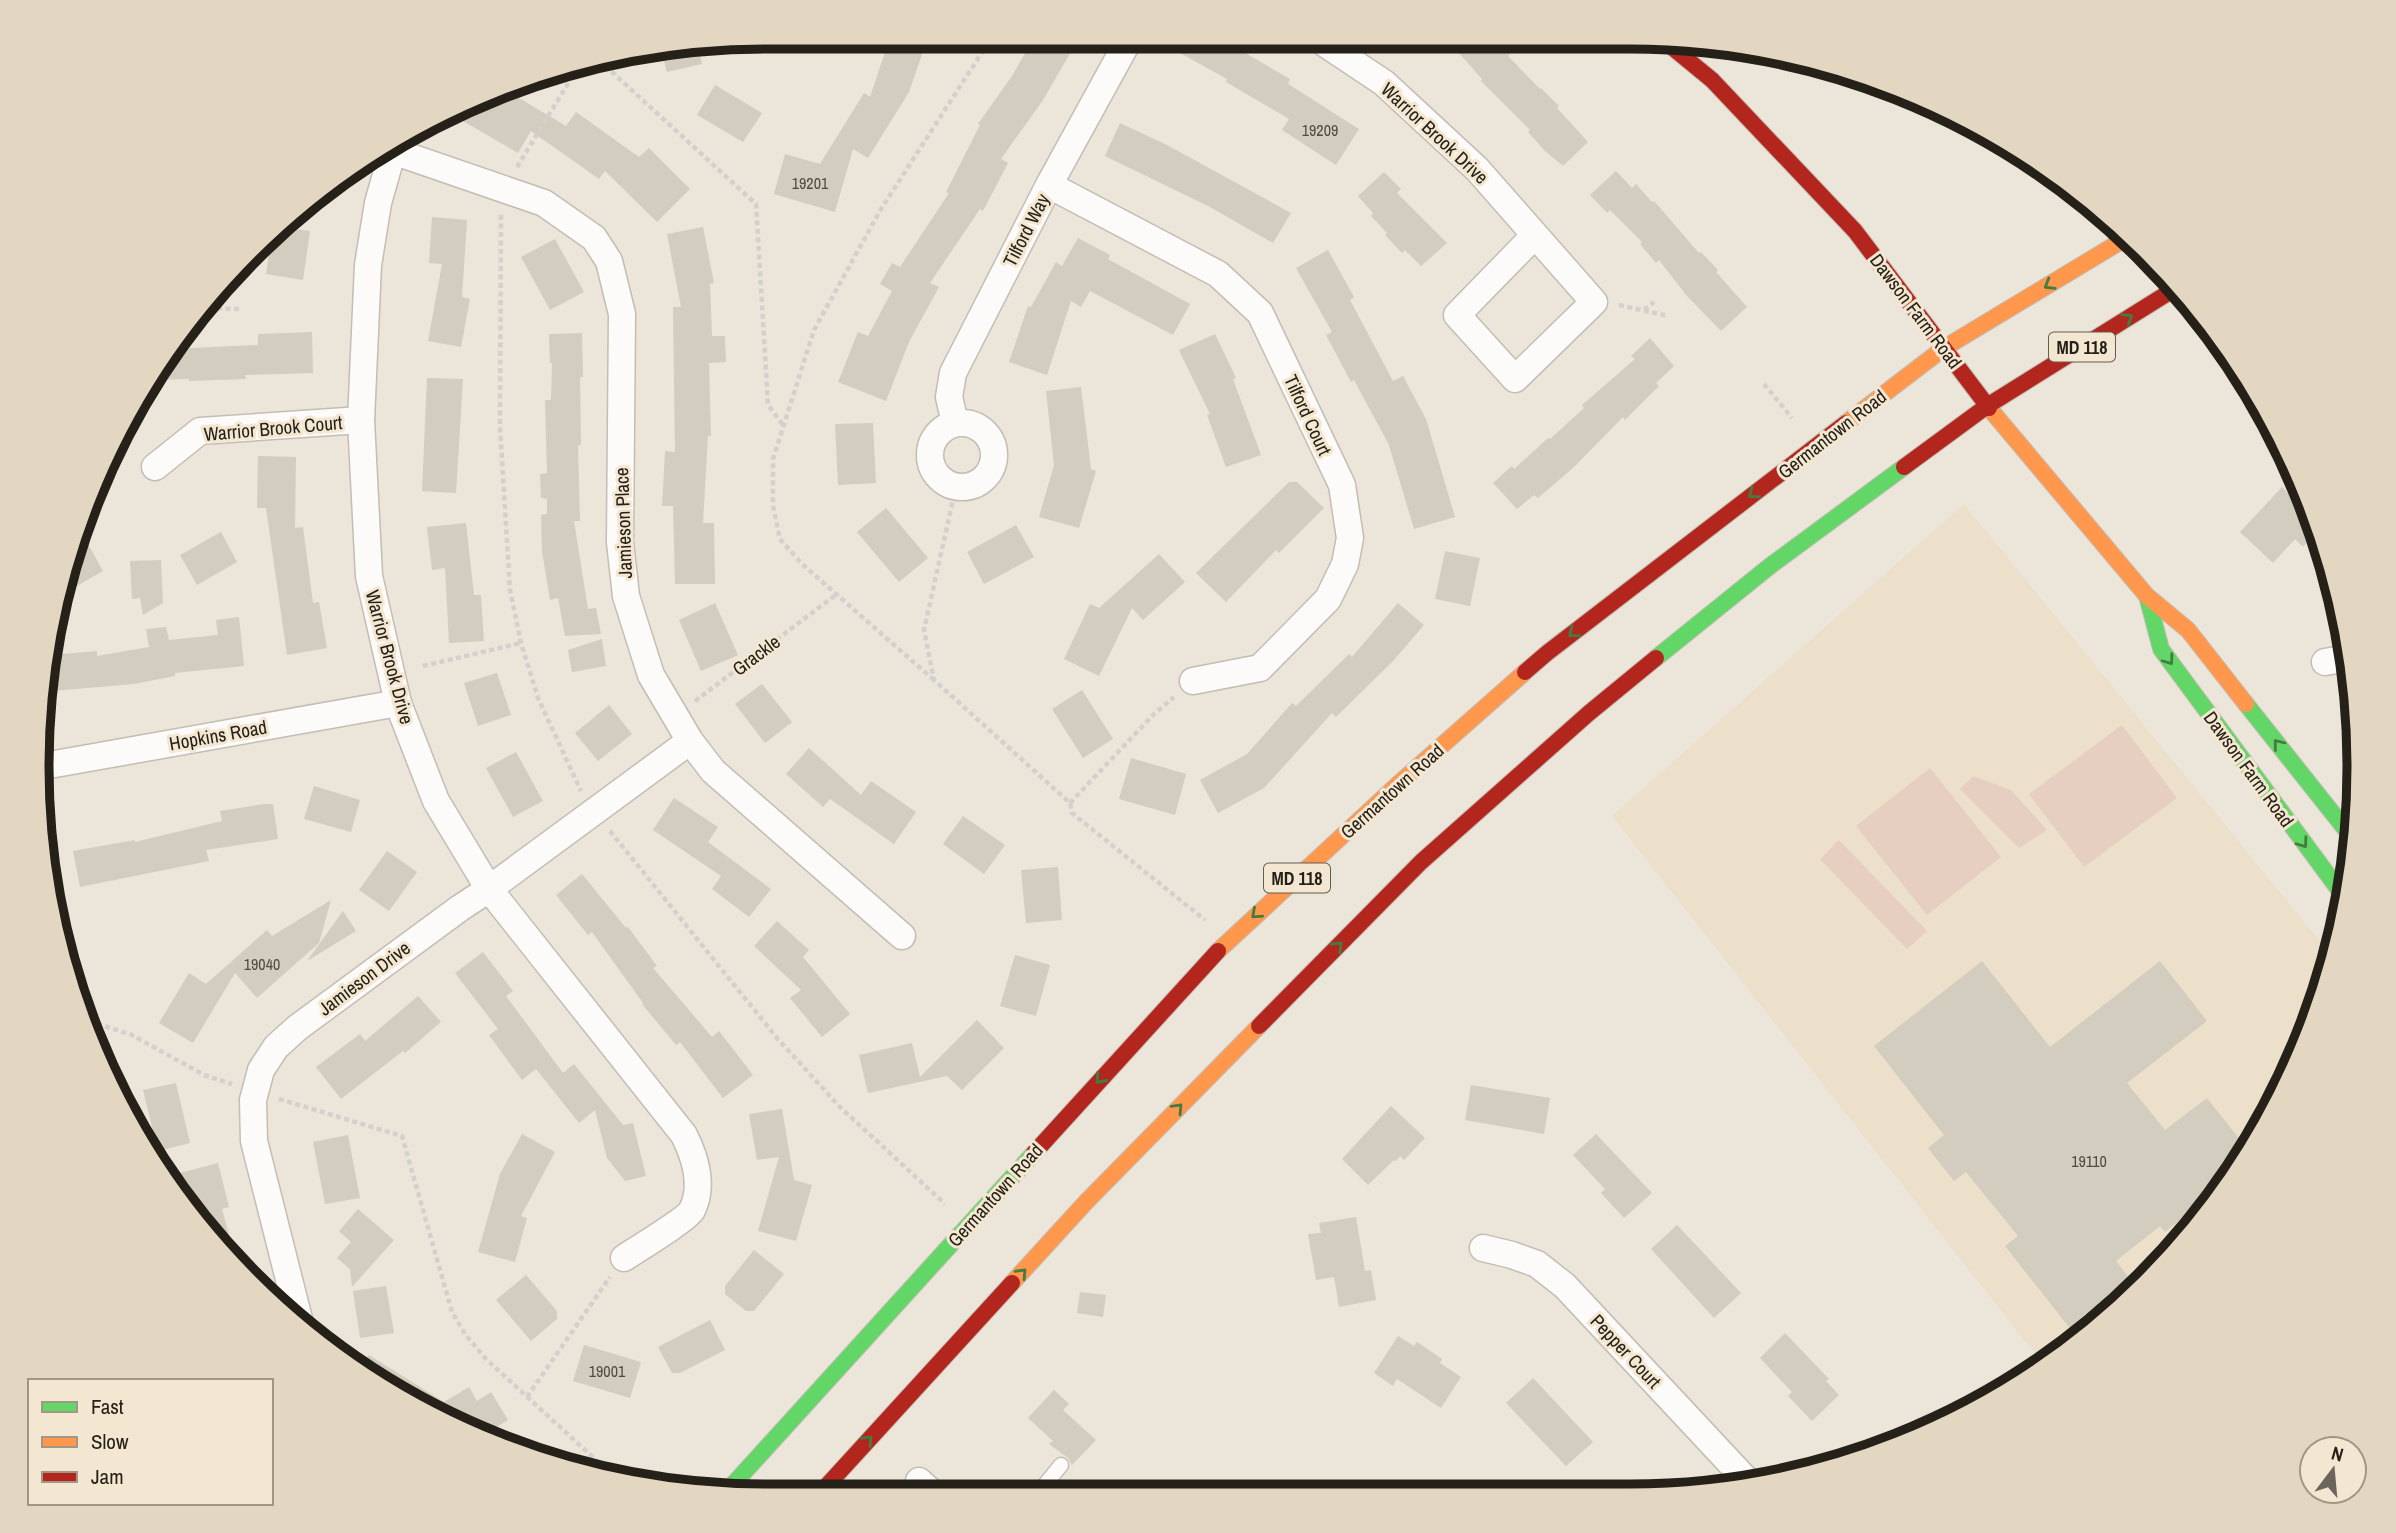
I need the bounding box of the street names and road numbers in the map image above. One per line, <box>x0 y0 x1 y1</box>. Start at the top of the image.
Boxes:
street label: Warrior Brook Drive <box>1376 76 1494 190</box>
street label: Tilford Way <box>997 189 1056 271</box>
street label: Dawson Farm Road <box>1864 248 1968 374</box>
road number: MD 118 <box>2049 332 2115 362</box>
street label: Tilford Court <box>1278 370 1338 460</box>
street label: Germantown Road <box>1772 384 1892 484</box>
street label: Warrior Brook Court <box>203 409 344 447</box>
street label: Jamieson Place <box>608 467 638 579</box>
street label: Warrior Brook Drive <box>360 587 420 727</box>
street label: Grackle <box>727 628 785 682</box>
street label: Dawson Farm Road <box>2198 706 2300 832</box>
street label: Hopkins Road <box>167 714 269 756</box>
street label: Germantown Road <box>1335 738 1449 844</box>
road number: MD 118 <box>1264 864 1330 892</box>
street label: Jamieson Drive <box>313 935 415 1021</box>
street label: Germantown Road <box>942 1138 1048 1252</box>
street label: Pepper Court <box>1585 1308 1668 1394</box>

